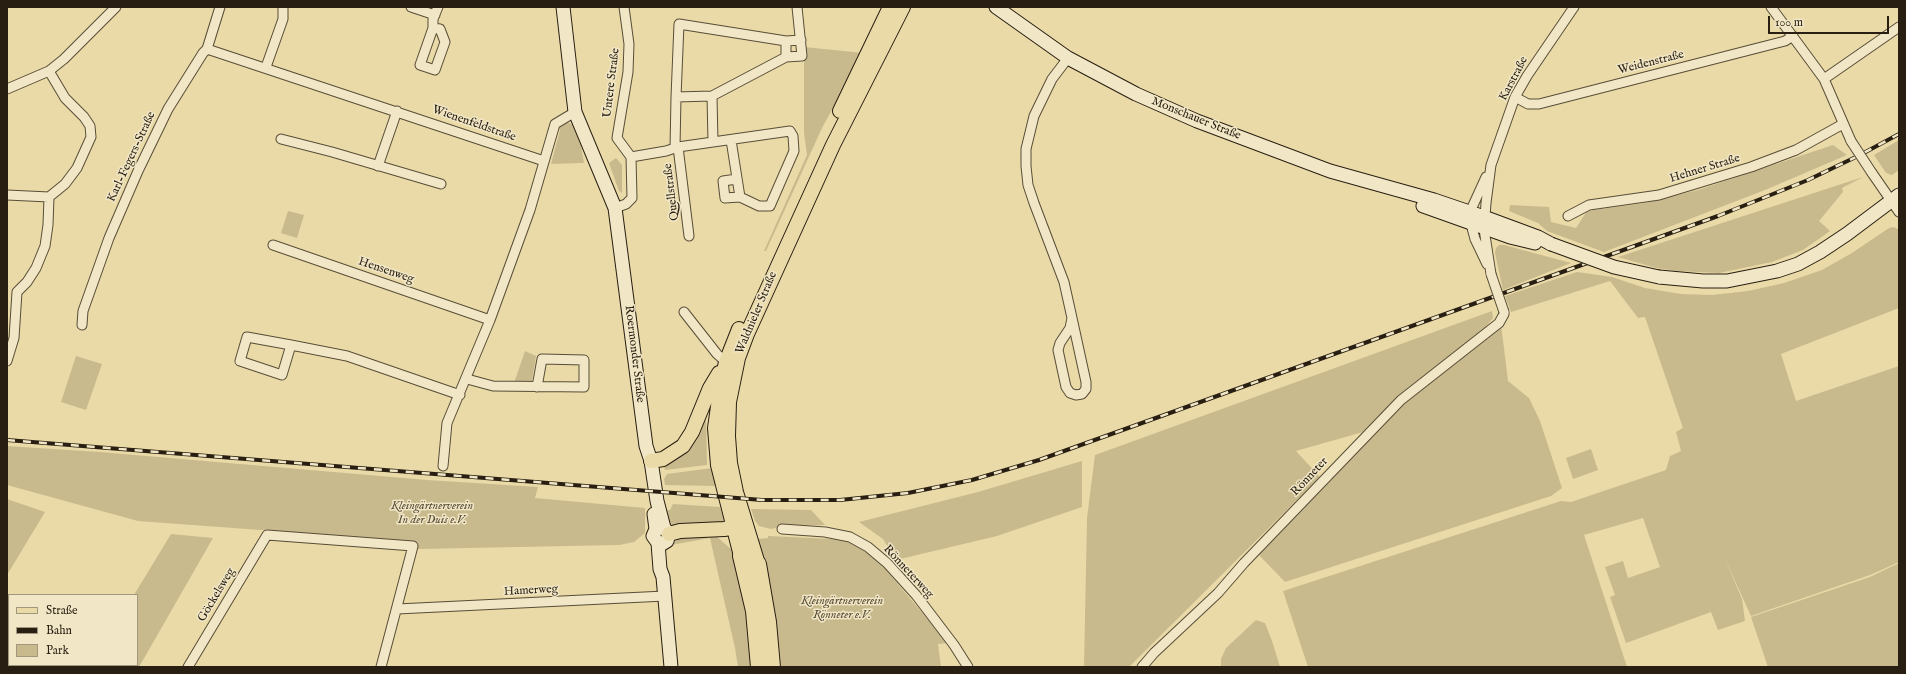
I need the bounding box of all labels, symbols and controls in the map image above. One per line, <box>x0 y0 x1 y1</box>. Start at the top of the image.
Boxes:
scale bar <box>1770 8 1891 34</box>
text: 100 m <box>1775 15 1803 30</box>
street label: Untere Straße <box>601 47 623 119</box>
street label: Weidenstraße <box>1617 48 1685 78</box>
street label: Karstraße <box>1496 54 1532 104</box>
street label: Monschauer Straße <box>1149 94 1243 144</box>
street label: Wienenfeldstraße <box>430 103 518 145</box>
street label: Karl-Fegers-Straße <box>105 110 159 204</box>
street label: Hehner Straße <box>1668 152 1742 186</box>
street label: Quellstraße <box>661 162 683 222</box>
street label: Hensenweg <box>356 255 416 287</box>
street label: Waldnieler Straße <box>733 270 781 356</box>
street label: Roermonder Straße <box>621 304 647 404</box>
street label: Rönneter <box>1288 455 1332 499</box>
park label: Kleingärtnerverein In der Duis e.V. <box>391 500 473 528</box>
street label: Rönneterweg <box>880 542 936 602</box>
street label: Göckelsweg <box>195 565 239 625</box>
street label: Hamerweg <box>503 582 559 600</box>
legend <box>8 594 138 666</box>
park label: Kleingärtnerverein Rönneter e.V. <box>801 595 883 623</box>
text: Straße <box>46 603 78 618</box>
text: Bahn <box>46 623 72 638</box>
text: Park <box>46 643 69 658</box>

